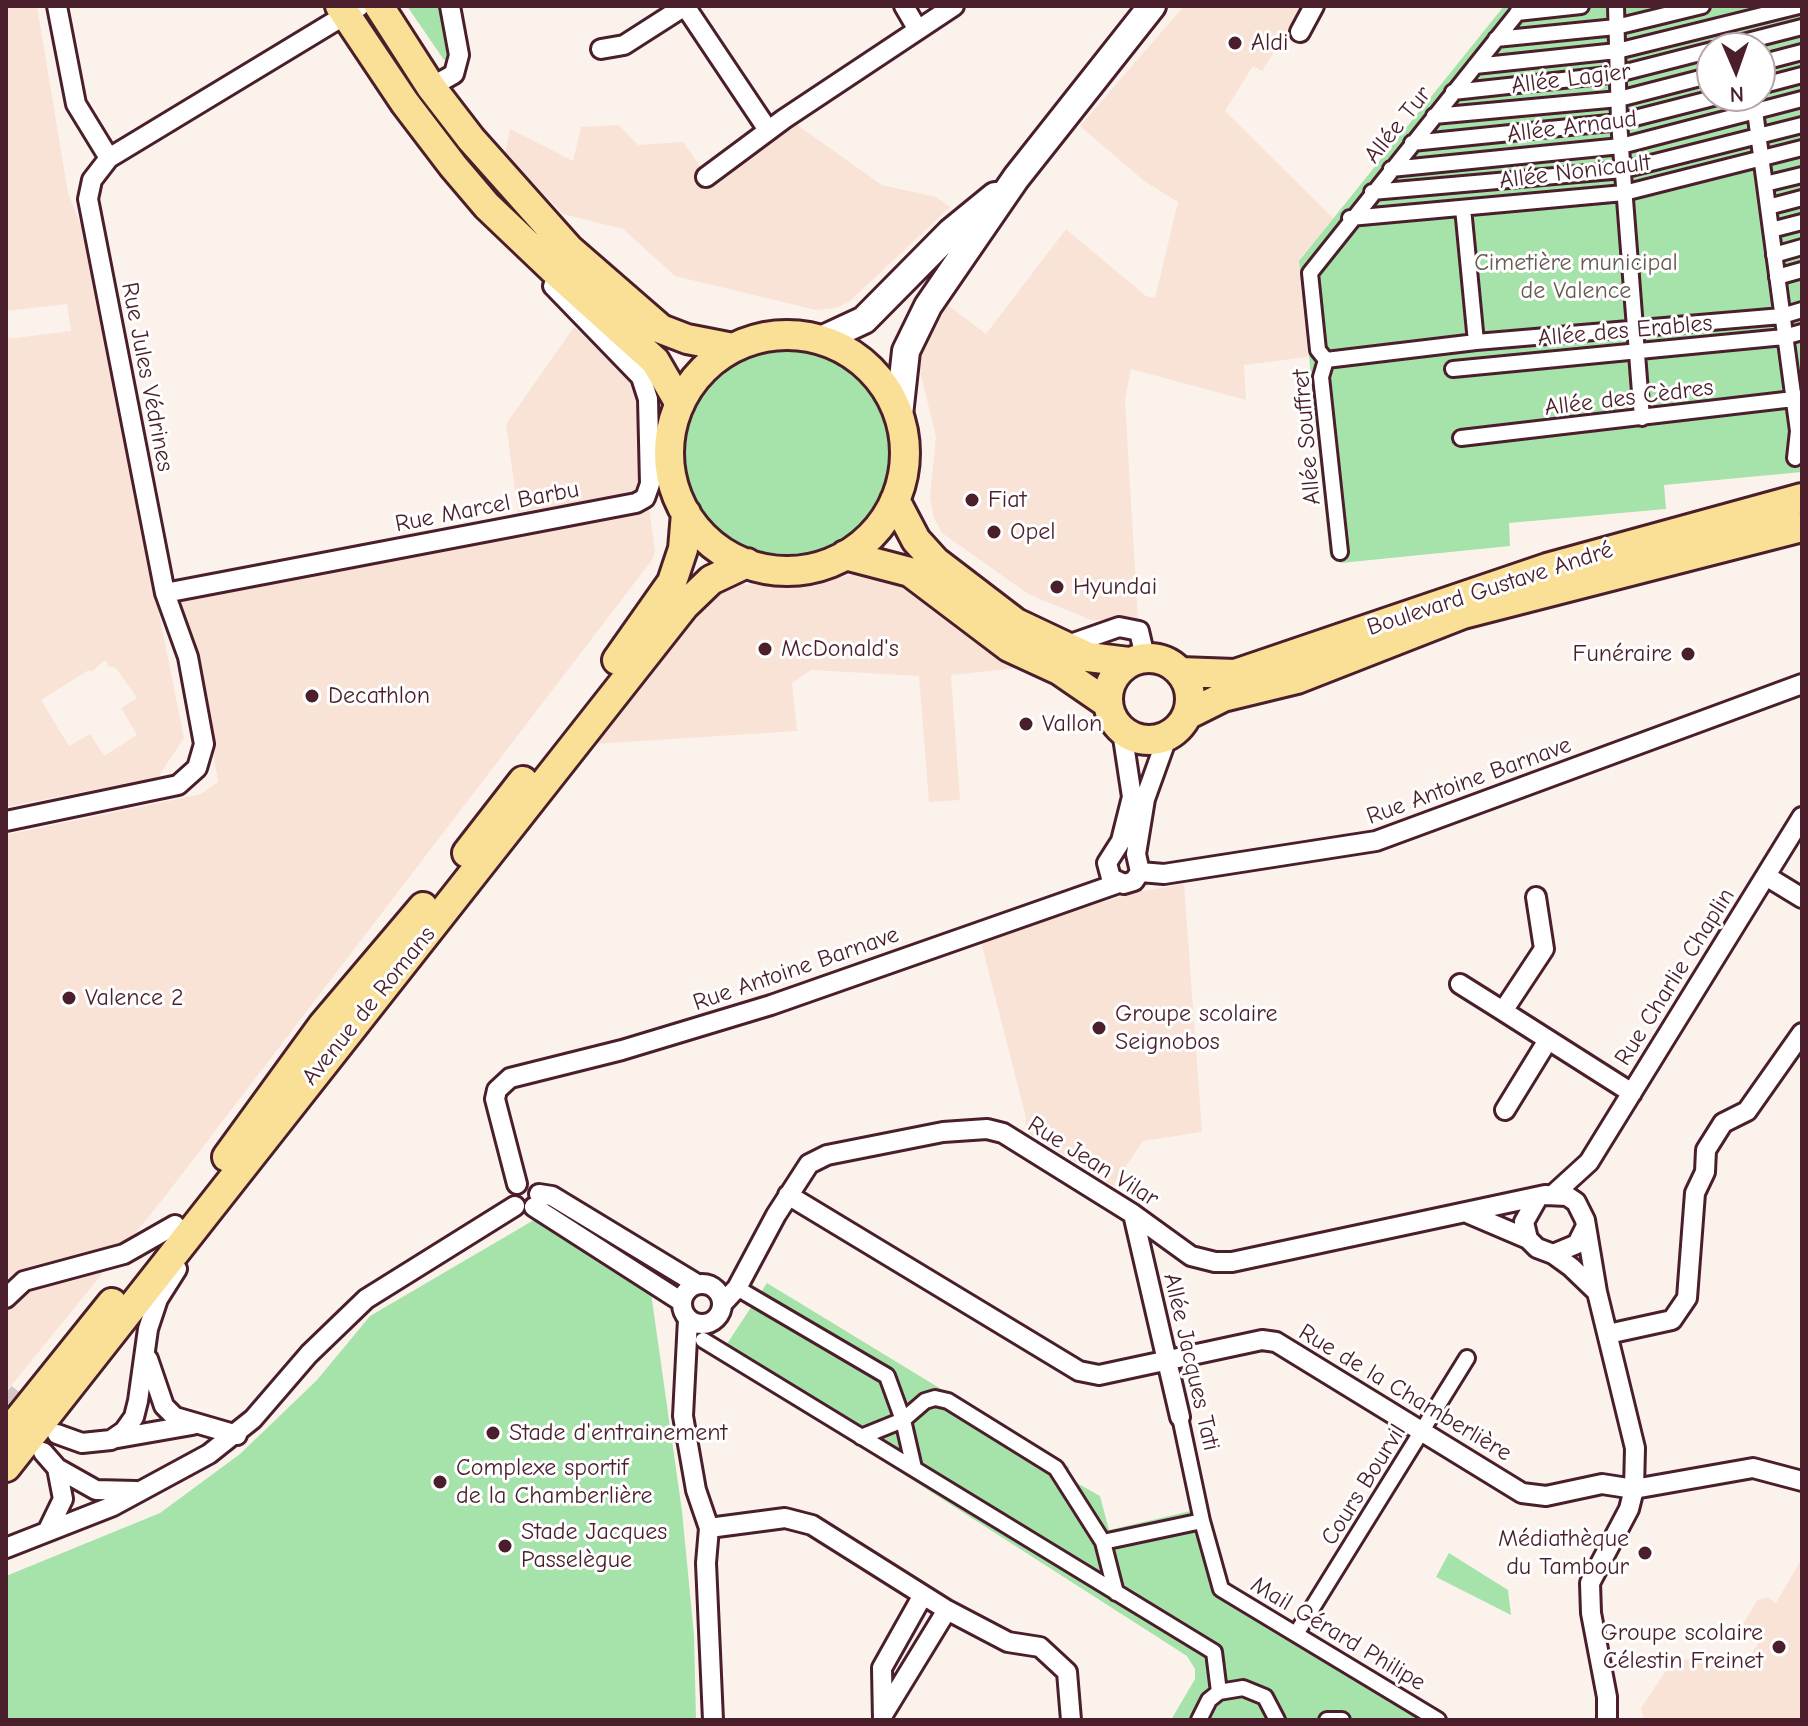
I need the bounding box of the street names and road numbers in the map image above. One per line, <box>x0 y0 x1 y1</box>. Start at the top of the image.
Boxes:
street label: Allée Lagier <box>1510 57 1632 101</box>
street label: Allée Tur <box>1358 81 1438 169</box>
street label: Allée Arnaud <box>1505 105 1639 149</box>
street label: Allée Nonicault <box>1498 148 1652 196</box>
street label: Rue Jules Védrines <box>115 280 179 474</box>
street label: Allée des Erables <box>1536 309 1714 353</box>
street label: Allée Souffret <box>1287 368 1327 506</box>
street label: Allée des Cèdres <box>1543 373 1715 423</box>
street label: Rue Marcel Barbu <box>393 475 581 539</box>
street label: Boulevard Gustave André <box>1363 536 1617 642</box>
street label: Rue Antoine Barnave <box>1363 731 1575 831</box>
street label: Rue Charlie Chaplin <box>1609 883 1741 1071</box>
street label: Rue Antoine Barnave <box>689 920 903 1018</box>
street label: Avenue de Romans <box>296 921 442 1091</box>
street label: Rue Jean Vilar <box>1022 1110 1164 1214</box>
street label: Allée Jacques Tati <box>1157 1271 1225 1453</box>
street label: Rue de la Chamberlière <box>1293 1318 1517 1468</box>
street label: Cours Bourvil <box>1315 1419 1413 1551</box>
street label: Mail Gérard Philipe <box>1245 1571 1431 1697</box>

